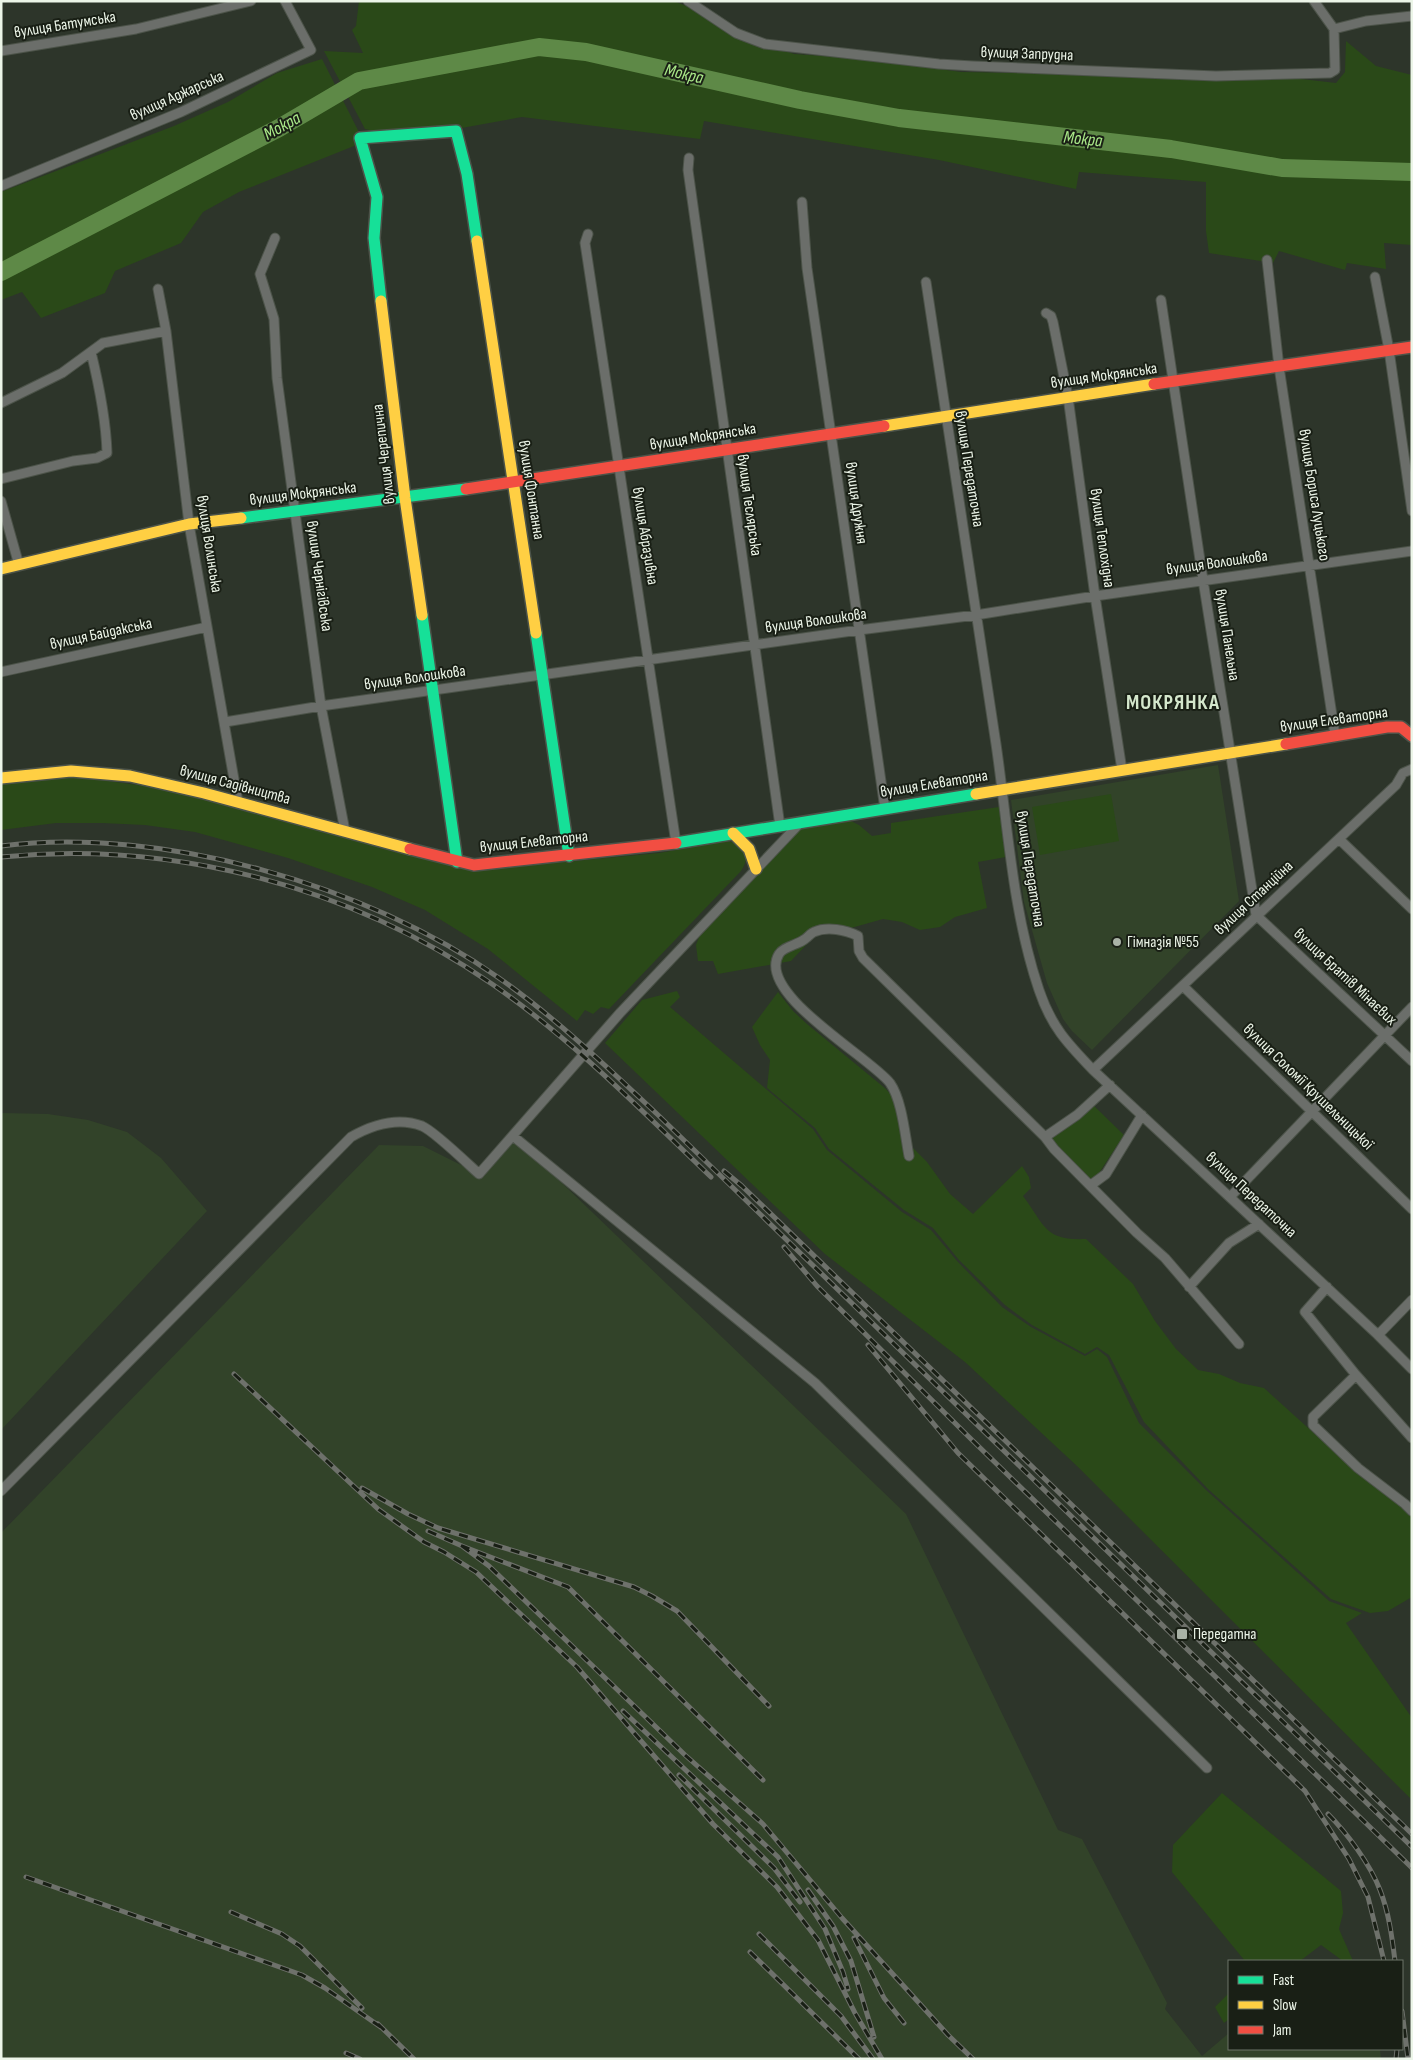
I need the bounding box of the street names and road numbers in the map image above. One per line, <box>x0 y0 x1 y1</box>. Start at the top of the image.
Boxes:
street label: вулиця Батумська <box>13 8 117 42</box>
street label: вулиця Запрудна <box>980 43 1074 65</box>
street label: вулиця Аджарська <box>127 67 227 125</box>
street label: вулиця Мокрянська <box>1050 359 1158 393</box>
street label: вулиця Черепична <box>368 403 400 505</box>
street label: вулиця Передаточна <box>950 410 988 528</box>
street label: вулиця Мокрянська <box>649 419 757 455</box>
street label: вулиця Бориса Луцького <box>1294 428 1334 562</box>
street label: вулиця Фонтанна <box>514 439 548 541</box>
street label: вулиця Теслярська <box>732 453 766 557</box>
street label: вулиця Дружня <box>841 461 871 545</box>
street label: вулиця Мокрянська <box>249 478 357 510</box>
street label: вулиця Абразивна <box>628 486 662 586</box>
street label: вулиця Теплохідна <box>1086 487 1118 589</box>
street label: вулиця Волинська <box>192 494 226 594</box>
street label: вулиця Чернігівська <box>302 519 336 633</box>
street label: вулиця Волошкова <box>1165 546 1269 580</box>
street label: вулиця Панельна <box>1210 588 1244 682</box>
street label: вулиця Волошкова <box>764 604 868 638</box>
street label: вулиця Байдакська <box>48 614 154 654</box>
street label: вулиця Волошкова <box>363 661 467 695</box>
street label: вулиця Елеваторна <box>1279 703 1389 737</box>
street label: вулиця Садівництва <box>178 761 292 809</box>
street label: вулиця Елеваторна <box>879 766 989 802</box>
street label: вулиця Передаточна <box>1011 810 1049 928</box>
street label: вулиця Елеваторна <box>479 827 589 857</box>
street label: вулиця Станційна <box>1211 857 1297 939</box>
street label: вулиця Братів Мінаєвих <box>1290 924 1400 1030</box>
street label: вулиця Соломії Крушельницької <box>1239 1020 1378 1155</box>
street label: вулиця Передаточна <box>1202 1148 1300 1242</box>

